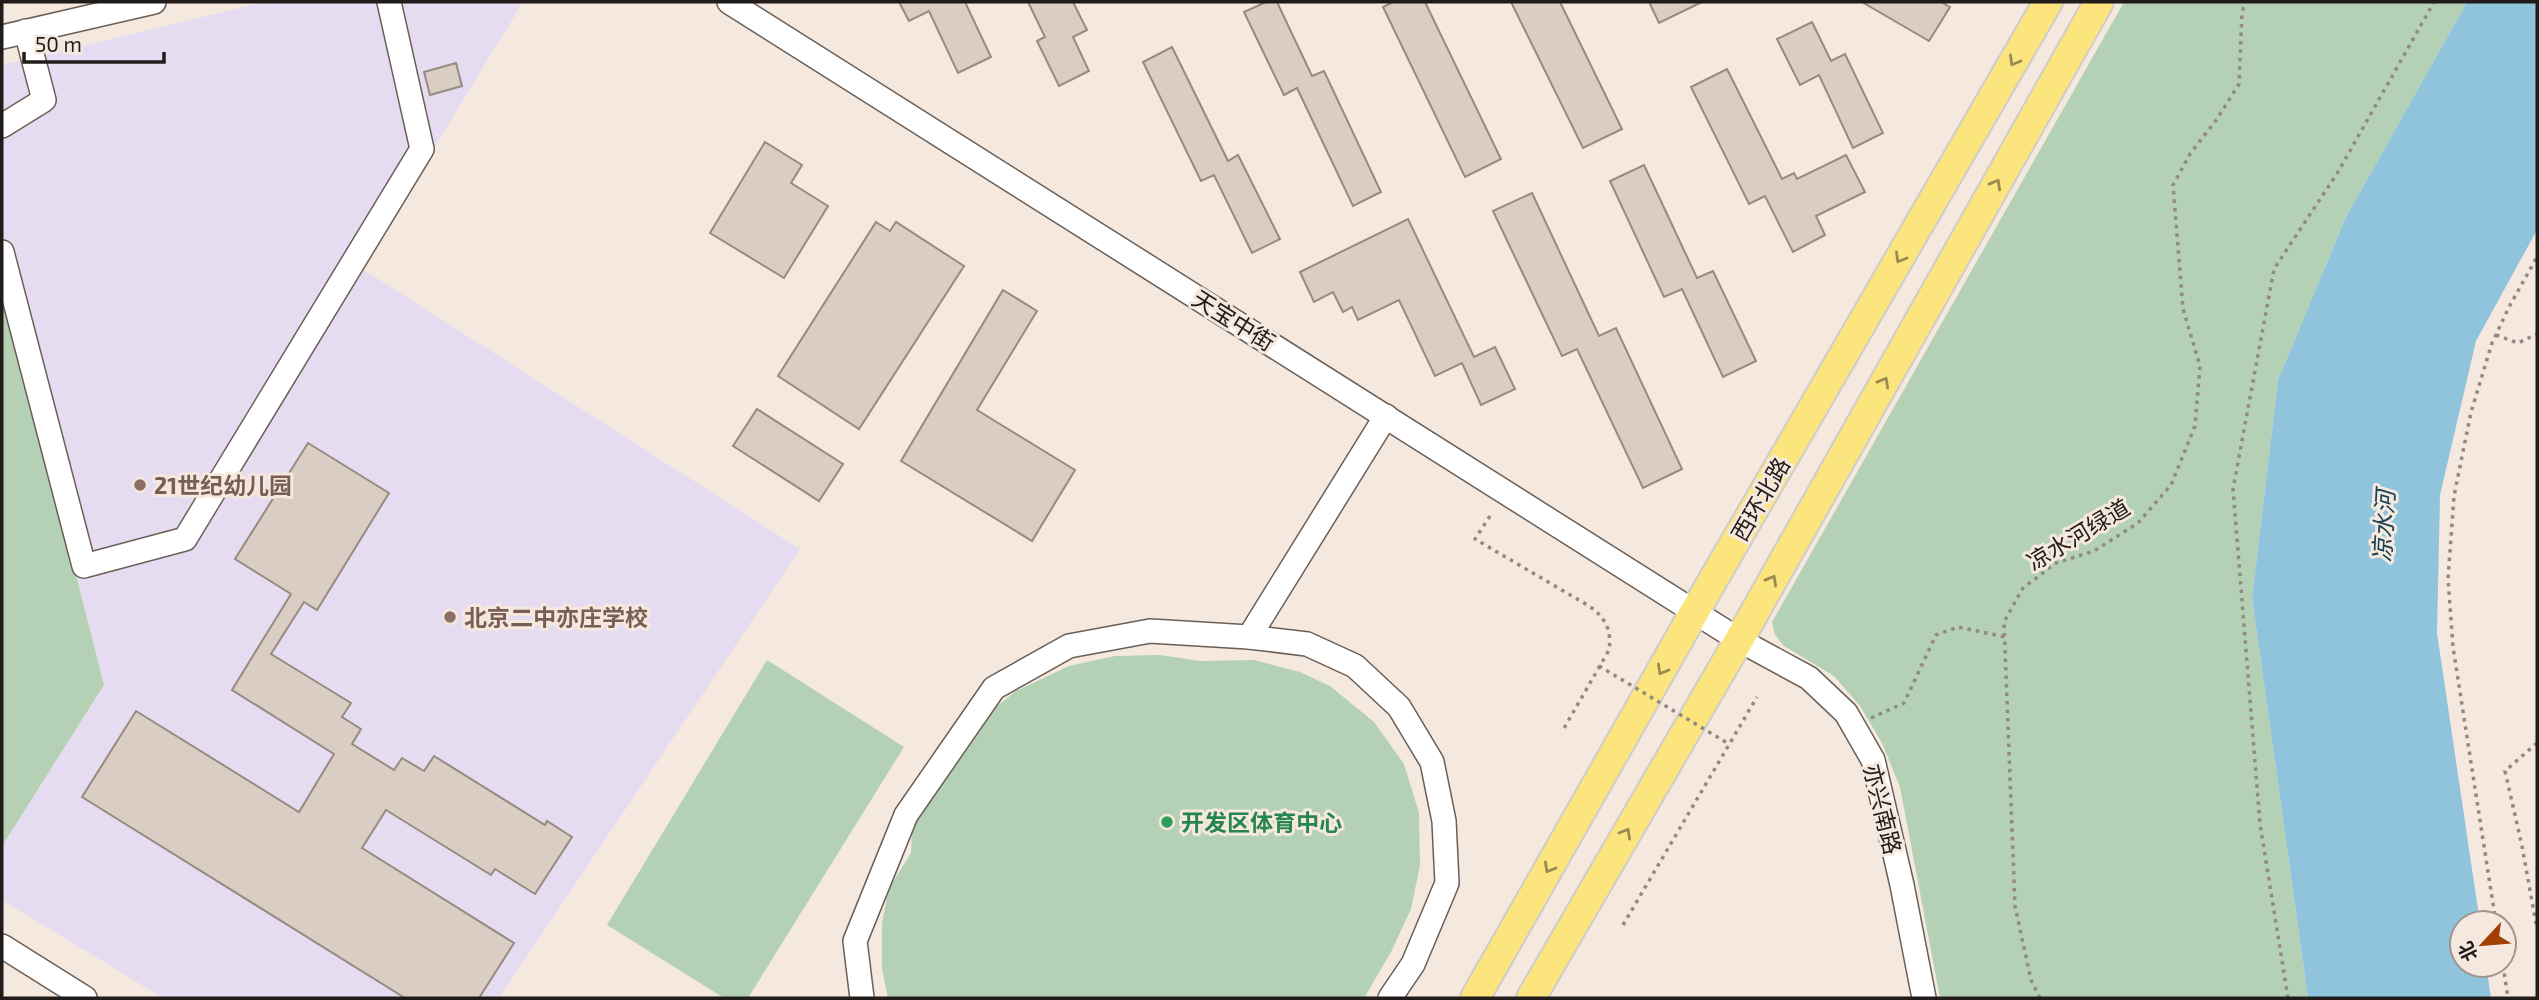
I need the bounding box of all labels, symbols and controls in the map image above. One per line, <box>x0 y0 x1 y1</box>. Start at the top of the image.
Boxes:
scale bar <box>24 21 164 65</box>
text: 50 m <box>35 31 82 56</box>
one-way arrow <box>2009 53 2022 66</box>
one-way arrow <box>1988 179 2001 191</box>
one-way arrow <box>1895 250 1908 263</box>
street label: 天宝中街 <box>1188 284 1280 356</box>
one-way arrow <box>1876 377 1889 390</box>
street label: 西环北路 <box>1725 452 1795 546</box>
place label: 21世纪幼儿园 <box>154 471 292 499</box>
marker: 21世纪幼儿园 <box>132 477 148 493</box>
water label: 凉水河 <box>2367 485 2400 563</box>
street label: 凉水河绿道 <box>2022 492 2134 576</box>
one-way arrow <box>1764 575 1777 588</box>
place label: 北京二中亦庄学校 <box>464 603 648 631</box>
marker: 北京二中亦庄学校 <box>442 609 458 625</box>
one-way arrow <box>1657 663 1670 676</box>
street label: 亦兴南路 <box>1858 761 1908 857</box>
place label: 开发区体育中心 <box>1181 808 1342 836</box>
marker: 开发区体育中心 <box>1159 814 1175 830</box>
one-way arrow <box>1618 828 1631 841</box>
one-way arrow <box>1544 861 1557 874</box>
north arrow <box>2448 909 2518 979</box>
text: 北 <box>2453 938 2482 965</box>

